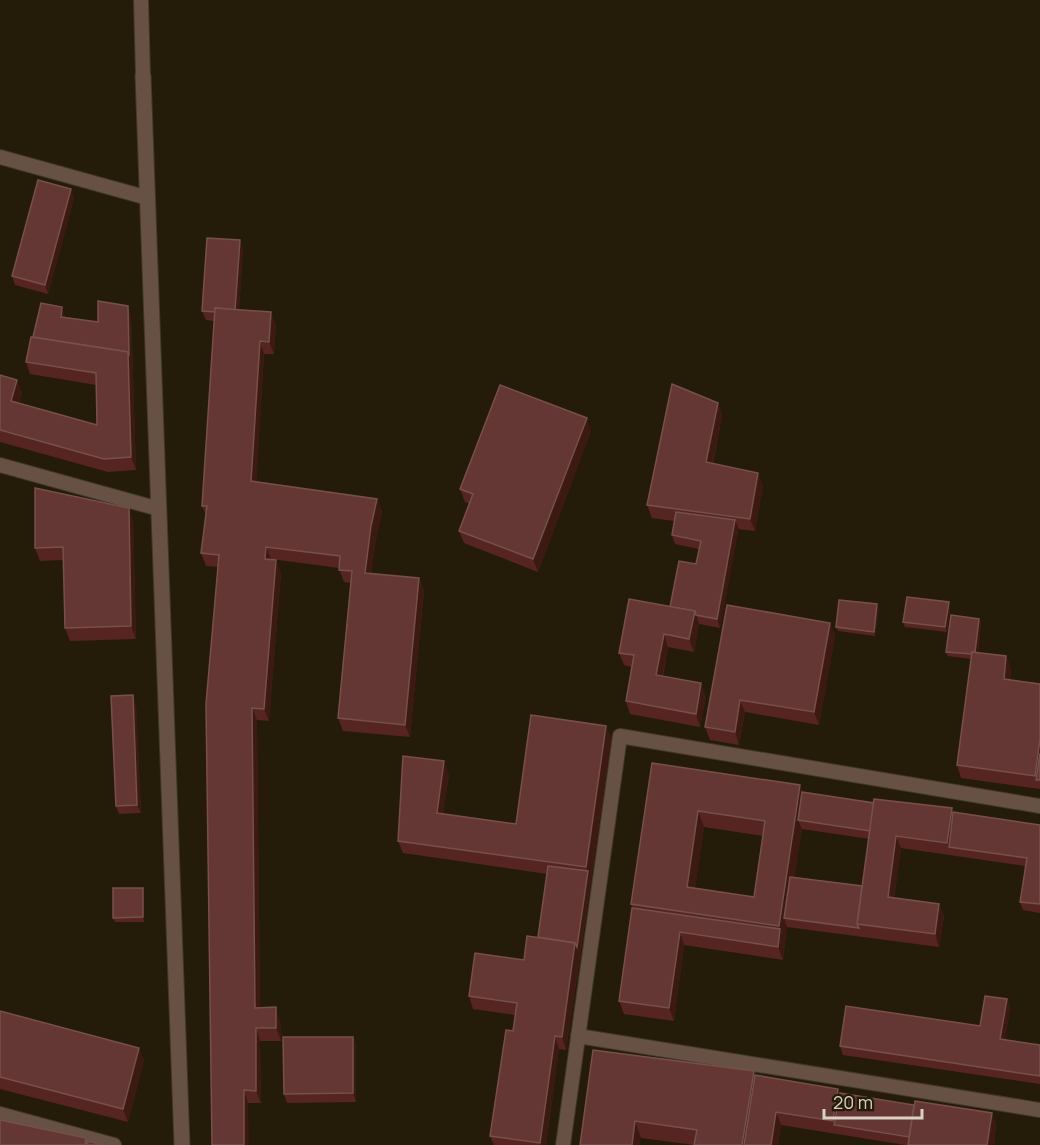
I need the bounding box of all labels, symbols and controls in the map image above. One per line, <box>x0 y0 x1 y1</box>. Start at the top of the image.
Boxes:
scale bar <box>824 1082 922 1120</box>
text: 20 m <box>833 1090 873 1114</box>

